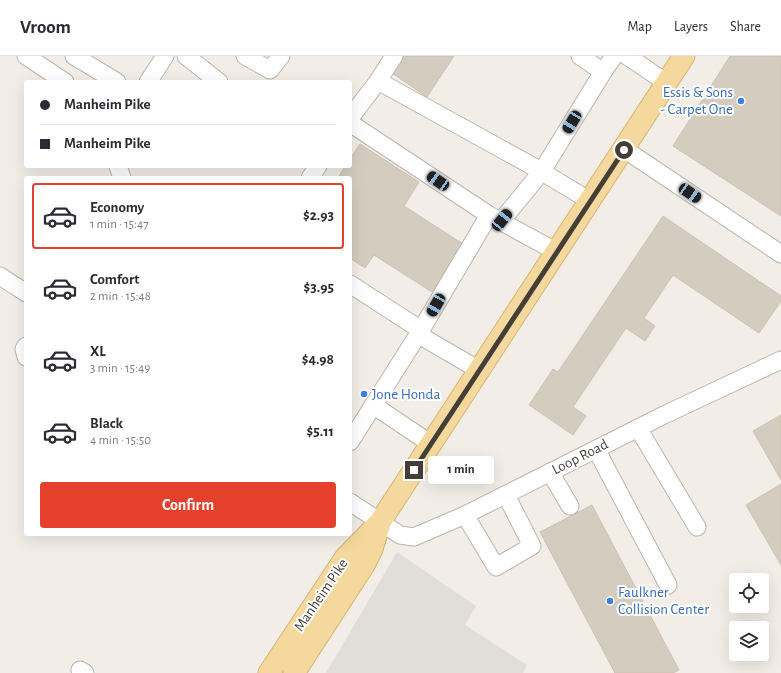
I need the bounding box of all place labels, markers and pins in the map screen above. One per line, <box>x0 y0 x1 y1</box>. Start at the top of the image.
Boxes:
place label: Essis & Sons - Carpet One <box>661 85 733 117</box>
marker: Essis & Sons - Carpet One <box>736 96 746 106</box>
place label: Jone Honda <box>372 387 440 402</box>
marker: Jone Honda <box>359 389 369 399</box>
place label: Faulkner Collision Center <box>618 585 709 617</box>
marker: Faulkner Collision Center <box>605 596 615 606</box>

